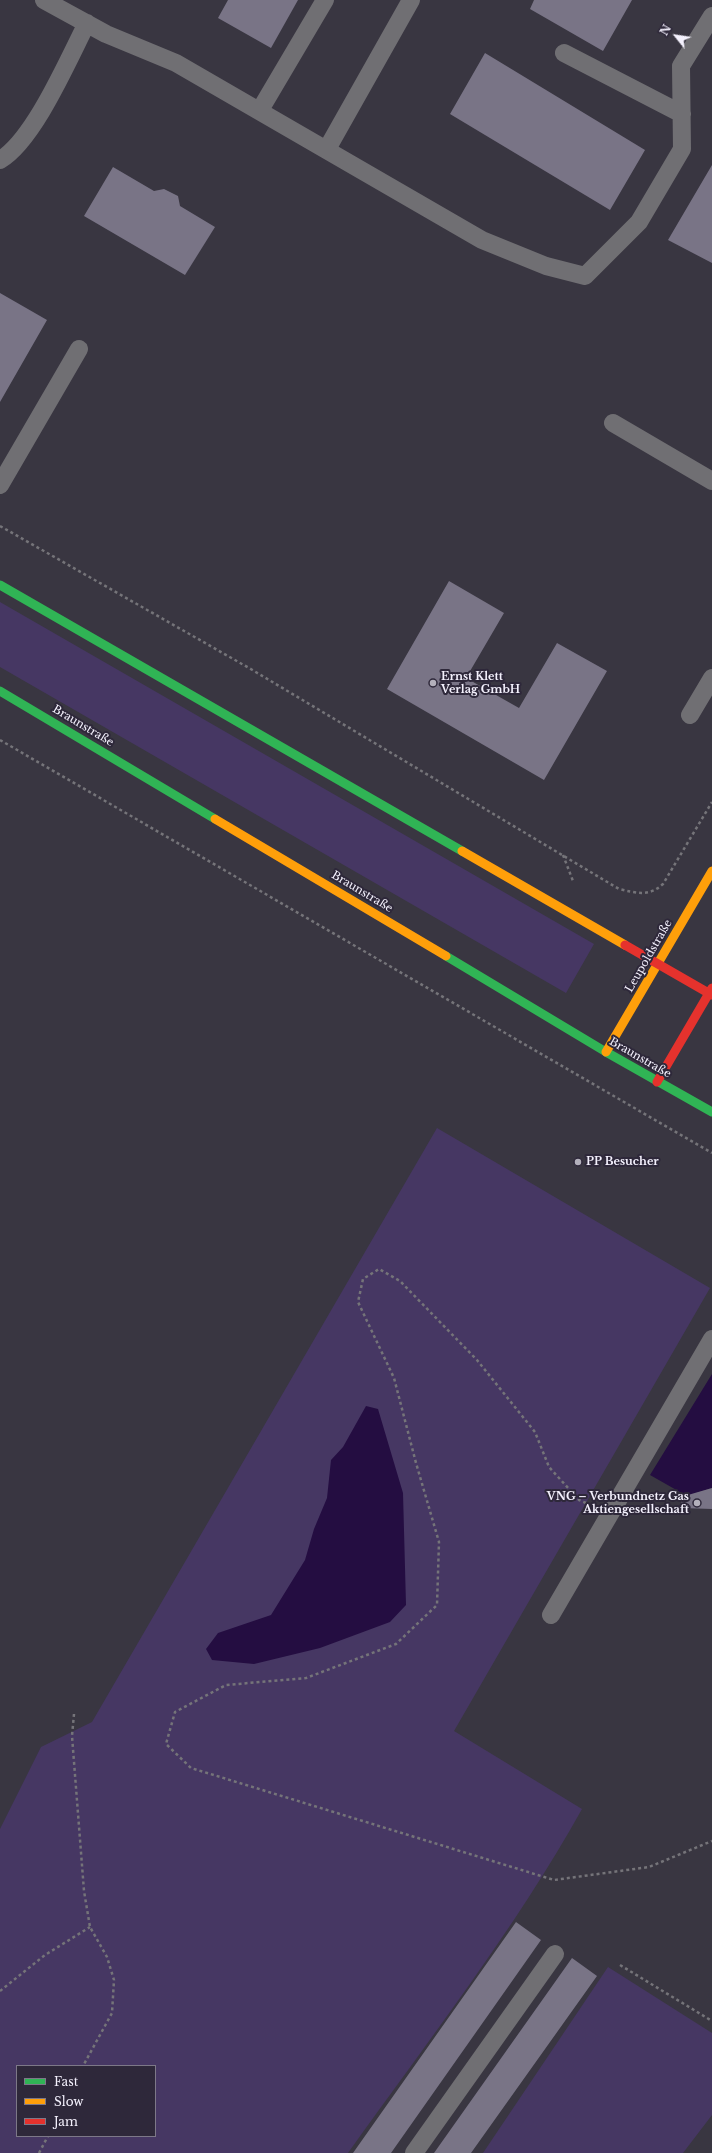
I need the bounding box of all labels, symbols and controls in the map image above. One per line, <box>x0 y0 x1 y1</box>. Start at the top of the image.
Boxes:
north arrow <box>656 16 696 56</box>
text: N <box>657 22 674 38</box>
place label: Ernst Klett Verlag GmbH <box>441 670 520 696</box>
marker: Ernst Klett Verlag GmbH <box>428 678 438 688</box>
street label: Braunstraße <box>50 703 116 749</box>
street label: Braunstraße <box>329 869 395 915</box>
street label: Leupoldstraße <box>623 917 675 995</box>
street label: Braunstraße <box>607 1035 673 1081</box>
place label: PP Besucher <box>586 1155 659 1169</box>
marker: PP Besucher <box>573 1157 583 1167</box>
place label: VNG – Verbundnetz Gas Aktiengesellschaft <box>547 1490 689 1516</box>
marker: VNG – Verbundnetz Gas Aktiengesellschaft <box>692 1498 702 1508</box>
legend <box>16 2065 156 2137</box>
text: Fast <box>54 2074 78 2089</box>
text: Slow <box>54 2094 83 2109</box>
text: Jam <box>54 2114 78 2129</box>

